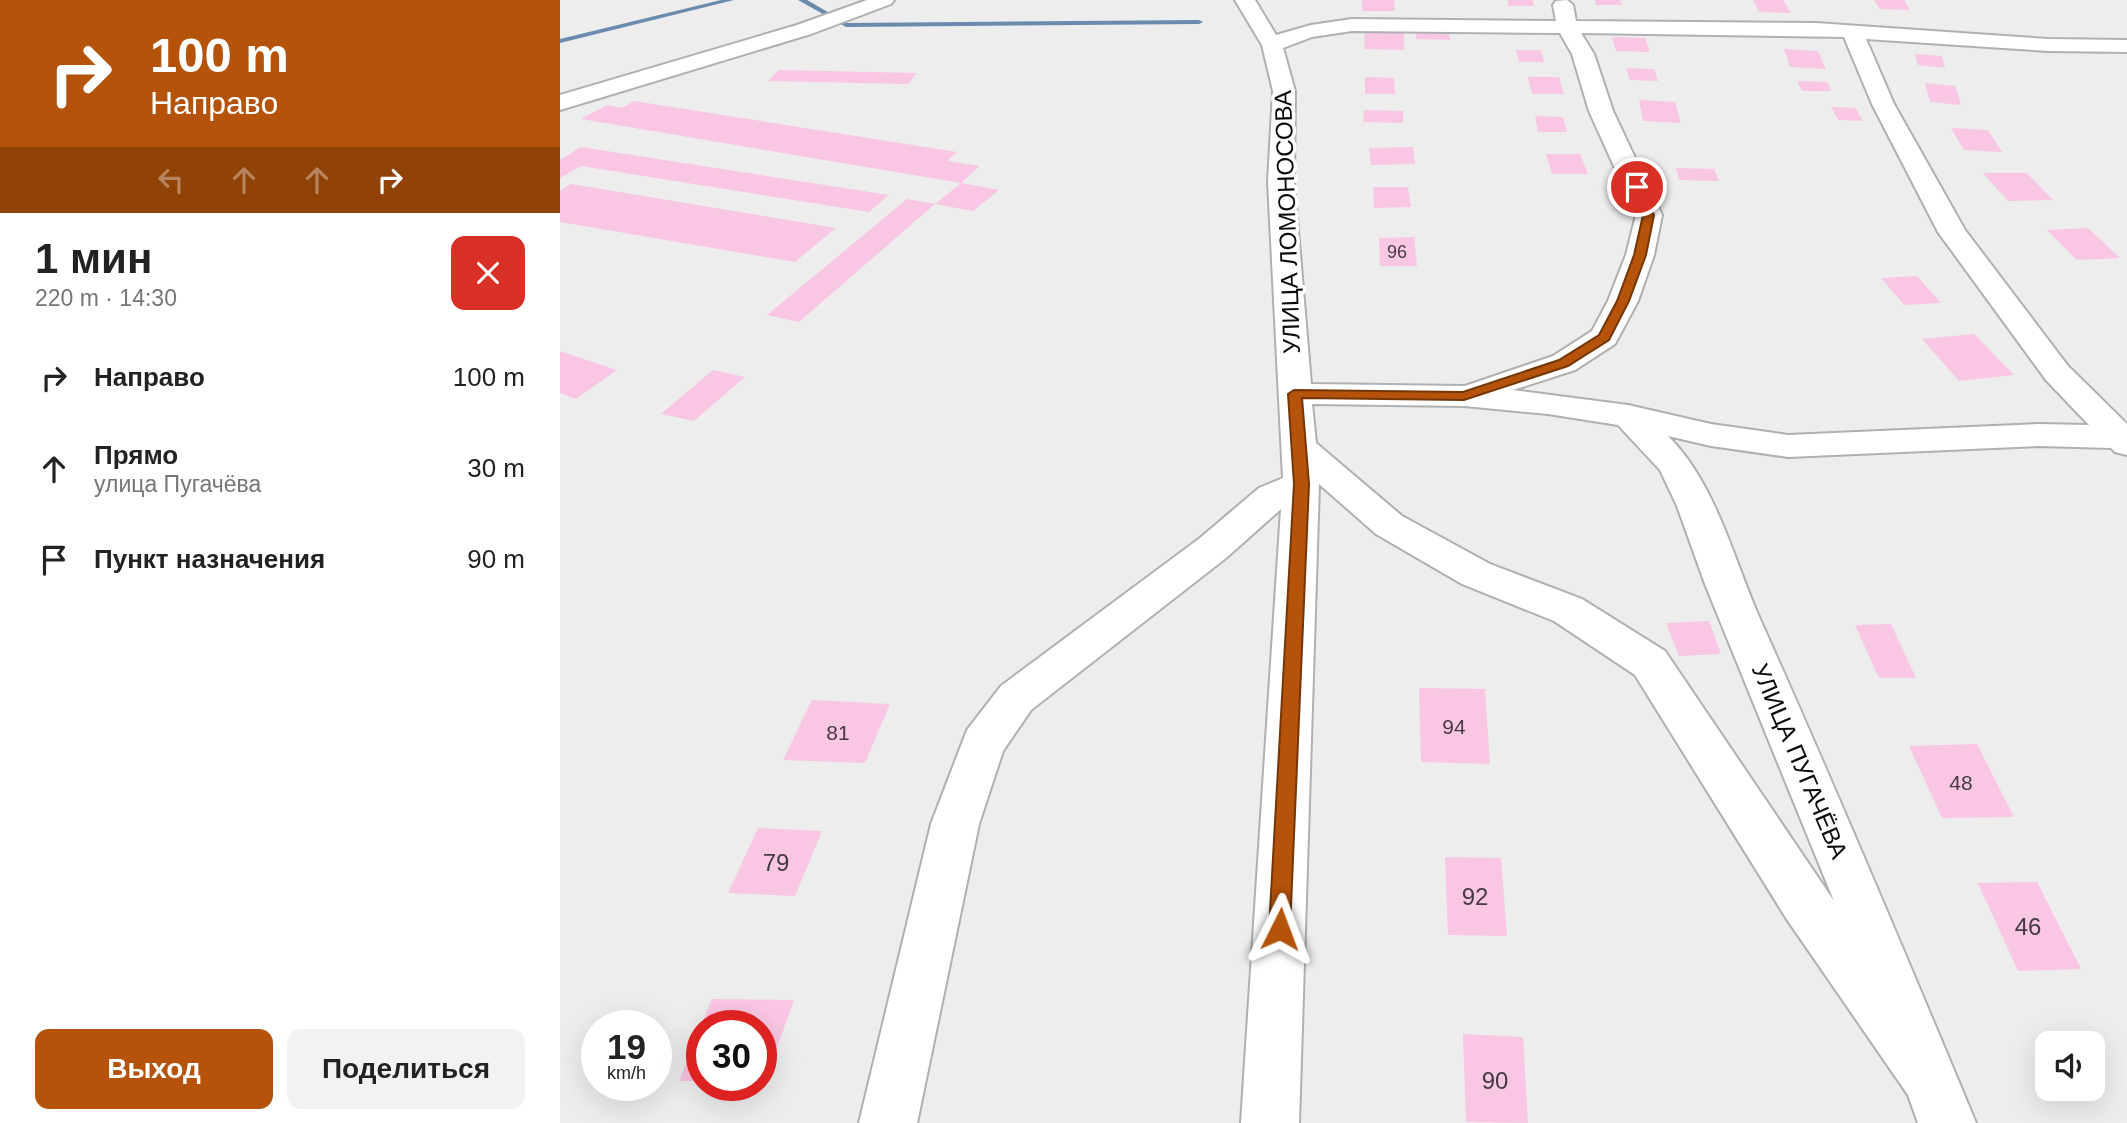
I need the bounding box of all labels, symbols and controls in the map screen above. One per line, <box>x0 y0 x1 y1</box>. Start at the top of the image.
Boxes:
icon: right <box>35 28 126 119</box>
text: 100 m <box>150 28 289 82</box>
text: Направо <box>150 85 278 121</box>
street label: УЛИЦА ЛОМОНОСОВА <box>1269 90 1305 354</box>
pin <box>1607 157 1667 217</box>
icon: left <box>152 161 190 199</box>
icon: ahead <box>225 161 263 199</box>
icon: ahead <box>298 161 336 199</box>
icon: right <box>371 161 409 199</box>
icon: arrive <box>1618 168 1656 206</box>
text: 1 мин <box>35 235 152 282</box>
button: close <box>451 236 525 310</box>
house number: 96 <box>1387 242 1407 262</box>
text: 220 m · 14:30 <box>35 285 177 311</box>
icon: right <box>35 359 73 397</box>
text: Направо <box>94 362 205 392</box>
text: 100 m <box>453 362 525 392</box>
text: Прямо <box>94 440 178 470</box>
icon: ahead <box>35 450 73 488</box>
text: 30 m <box>467 453 525 483</box>
text: улица Пугачёва <box>94 471 261 497</box>
icon: arrive <box>35 541 73 579</box>
text: Пункт назначения <box>94 544 325 574</box>
text: 90 m <box>467 544 525 574</box>
street label: УЛИЦА ПУГАЧЁВА <box>1747 659 1853 863</box>
house number: 94 <box>1442 715 1466 738</box>
house number: 81 <box>826 721 850 744</box>
house number: 48 <box>1949 771 1973 794</box>
house number: 79 <box>763 849 789 876</box>
house number: 92 <box>1462 883 1488 910</box>
position arrow <box>1243 892 1317 966</box>
house number: 46 <box>2015 913 2041 940</box>
speed limit sign: 30 <box>686 1010 777 1101</box>
text: 19 <box>607 1027 646 1066</box>
button: Выход <box>35 1029 273 1109</box>
button: Поделиться <box>287 1029 525 1109</box>
map controls <box>2035 1031 2105 1101</box>
button: sound <box>2035 1031 2105 1101</box>
text: km/h <box>607 1063 646 1083</box>
house number: 90 <box>1482 1067 1508 1094</box>

